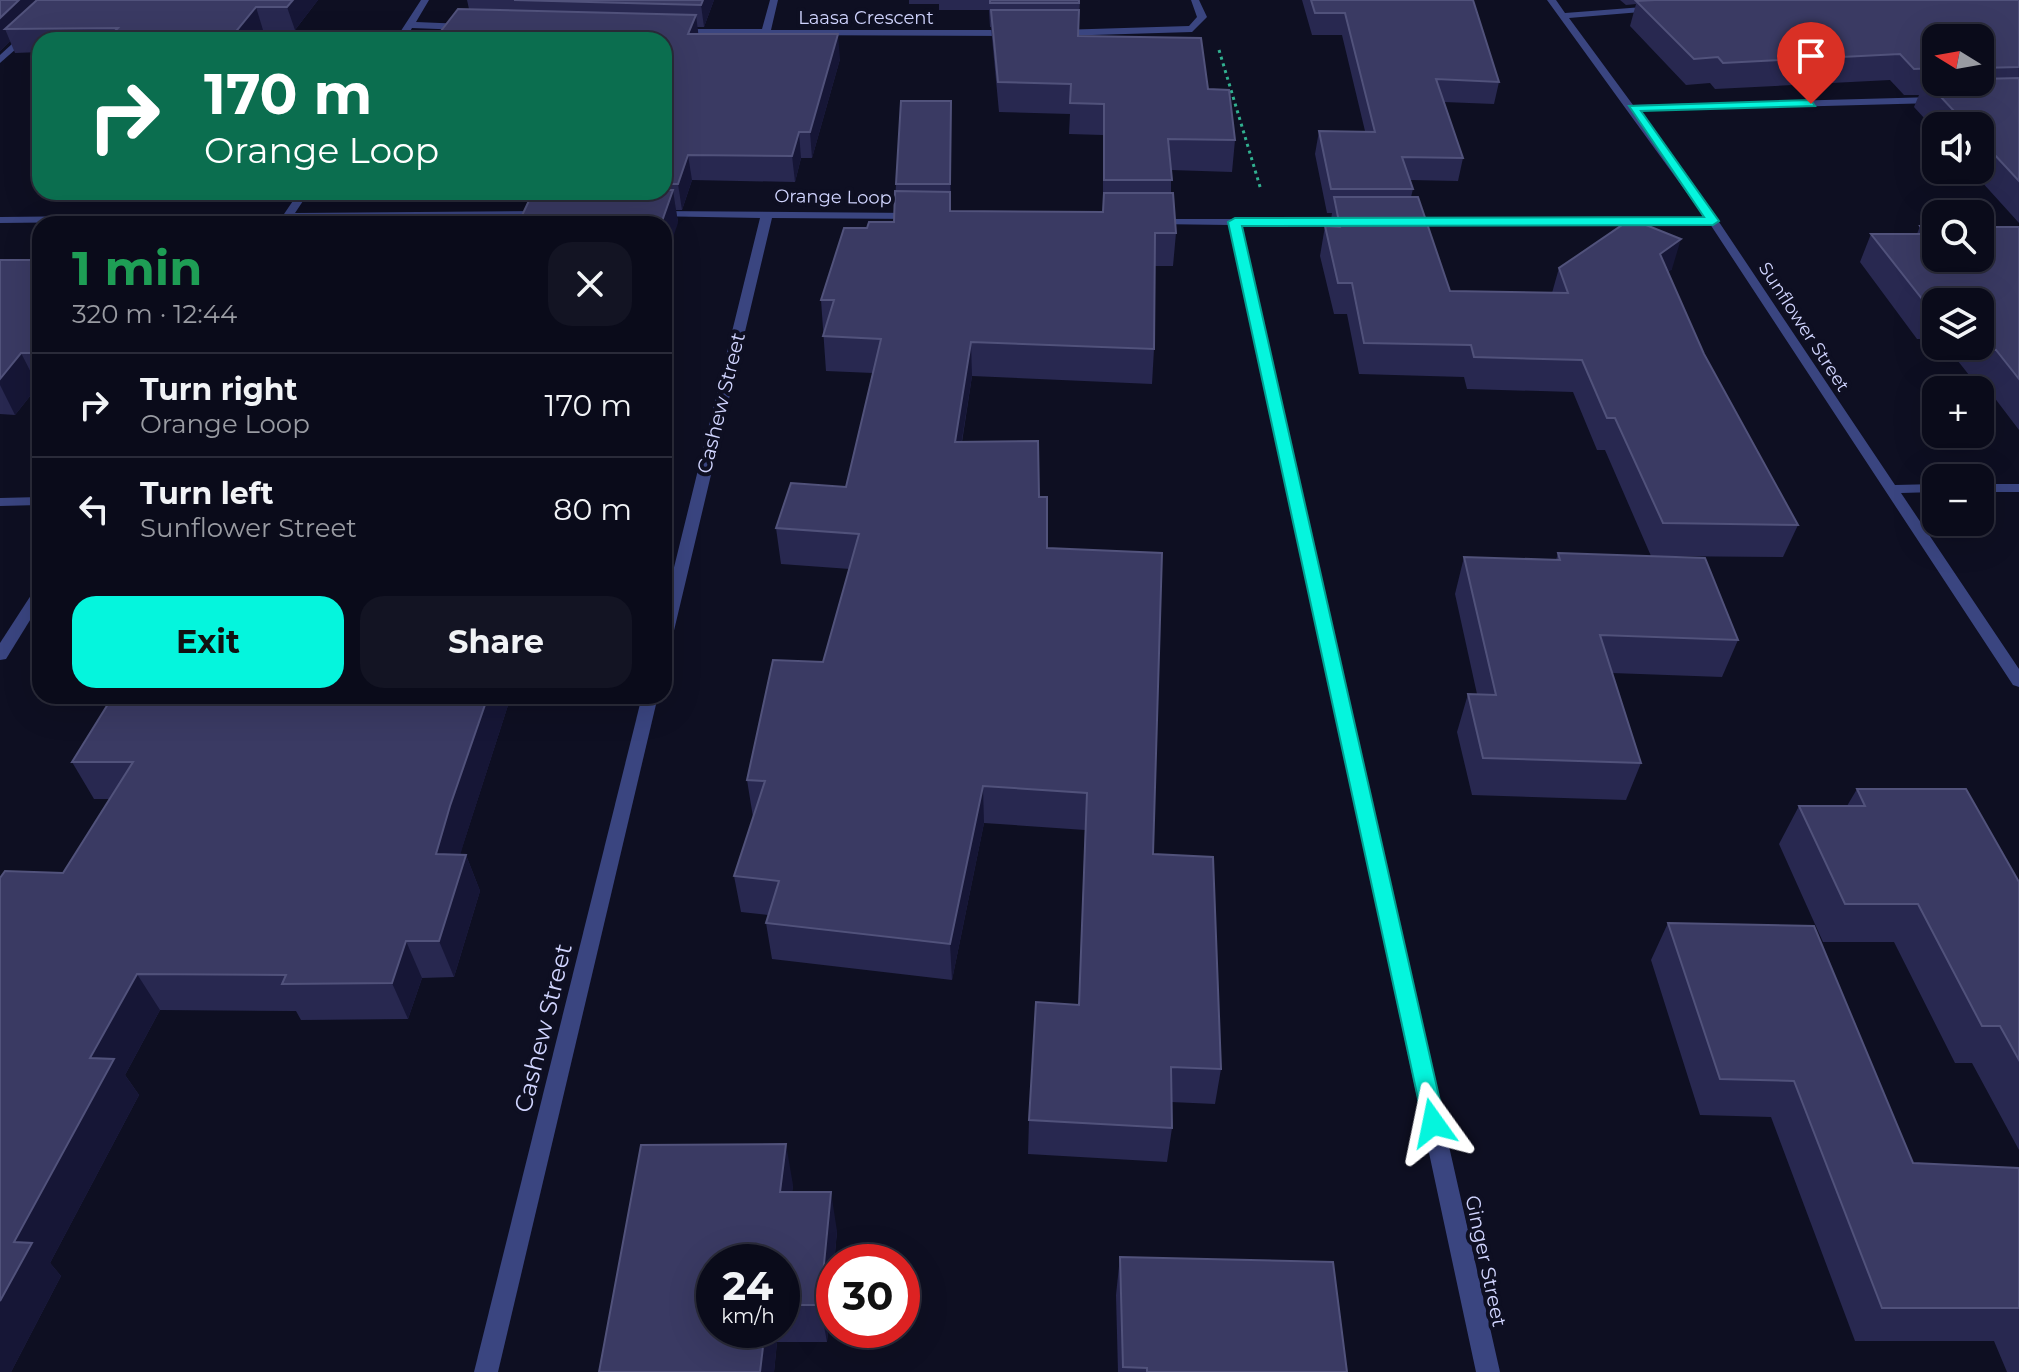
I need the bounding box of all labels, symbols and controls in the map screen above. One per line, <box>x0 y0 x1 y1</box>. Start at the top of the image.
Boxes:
street label: Laasa Crescent <box>798 7 934 29</box>
pin <box>1777 22 1845 104</box>
north arrow <box>1922 24 1994 96</box>
map controls <box>1922 24 1994 536</box>
icon: arrive <box>1789 34 1833 78</box>
text: 170 m <box>204 60 372 128</box>
icon: right <box>72 64 176 168</box>
button: sound <box>1922 112 1994 184</box>
text: Orange Loop <box>204 128 439 172</box>
street label: Orange Loop <box>774 185 892 209</box>
button: search <box>1922 200 1994 272</box>
text: 1 min <box>72 239 202 297</box>
button: close <box>548 242 632 326</box>
street label: Sunflower Street <box>1754 258 1854 396</box>
button: layers <box>1922 288 1994 360</box>
text: 320 m · 12:44 <box>72 298 237 330</box>
street label: Cashew Street <box>692 330 750 476</box>
text: Turn right <box>140 371 297 408</box>
button: + <box>1922 376 1994 448</box>
icon: right <box>72 383 116 427</box>
text: 170 m <box>545 387 632 424</box>
text: Orange Loop <box>140 408 310 440</box>
button: − <box>1922 464 1994 536</box>
text: Turn left <box>140 475 273 512</box>
icon: left <box>72 487 116 531</box>
text: 80 m <box>553 491 632 528</box>
text: Sunflower Street <box>140 512 357 544</box>
button: Exit <box>72 596 344 688</box>
button: Share <box>360 596 632 688</box>
street label: Cashew Street <box>508 940 578 1115</box>
position arrow <box>1391 1081 1475 1165</box>
street label: Ginger Street <box>1460 1193 1512 1329</box>
speed limit sign: 30 <box>816 1244 920 1348</box>
text: 24 <box>723 1261 773 1310</box>
text: km/h <box>721 1304 775 1328</box>

